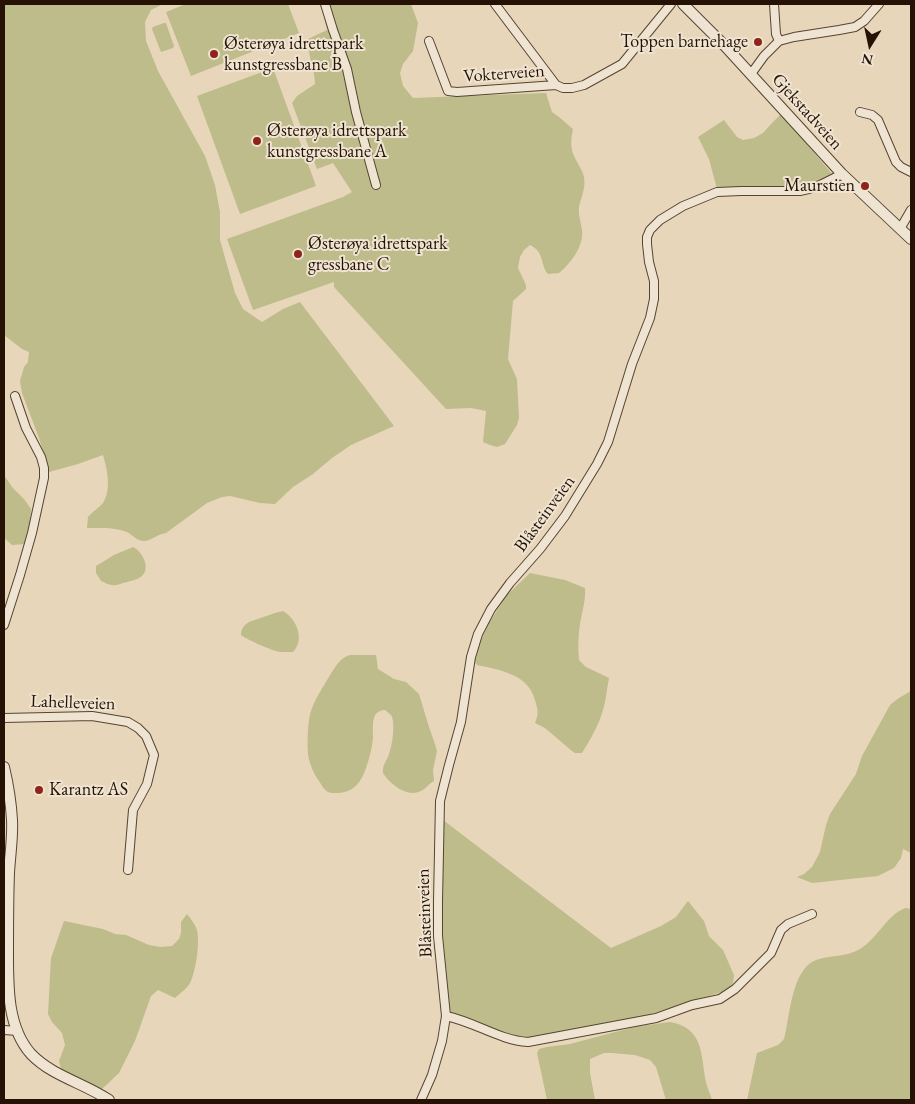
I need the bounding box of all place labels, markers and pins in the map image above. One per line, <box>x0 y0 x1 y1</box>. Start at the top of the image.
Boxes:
place label: Toppen barnehage <box>620 31 748 53</box>
place label: Østerøya idrettspark kunstgressbane B <box>224 33 363 76</box>
marker: Toppen barnehage <box>752 36 764 48</box>
marker: Østerøya idrettspark kunstgressbane B <box>208 48 220 60</box>
place label: Østerøya idrettspark kunstgressbane A <box>267 120 406 162</box>
marker: Østerøya idrettspark kunstgressbane A <box>251 135 263 147</box>
place label: Maurstien <box>784 175 855 197</box>
marker: Maurstien <box>859 180 871 192</box>
place label: Østerøya idrettspark gressbane C <box>308 233 447 276</box>
marker: Østerøya idrettspark gressbane C <box>292 248 304 260</box>
place label: Karantz AS <box>49 779 128 801</box>
marker: Karantz AS <box>33 784 45 796</box>

